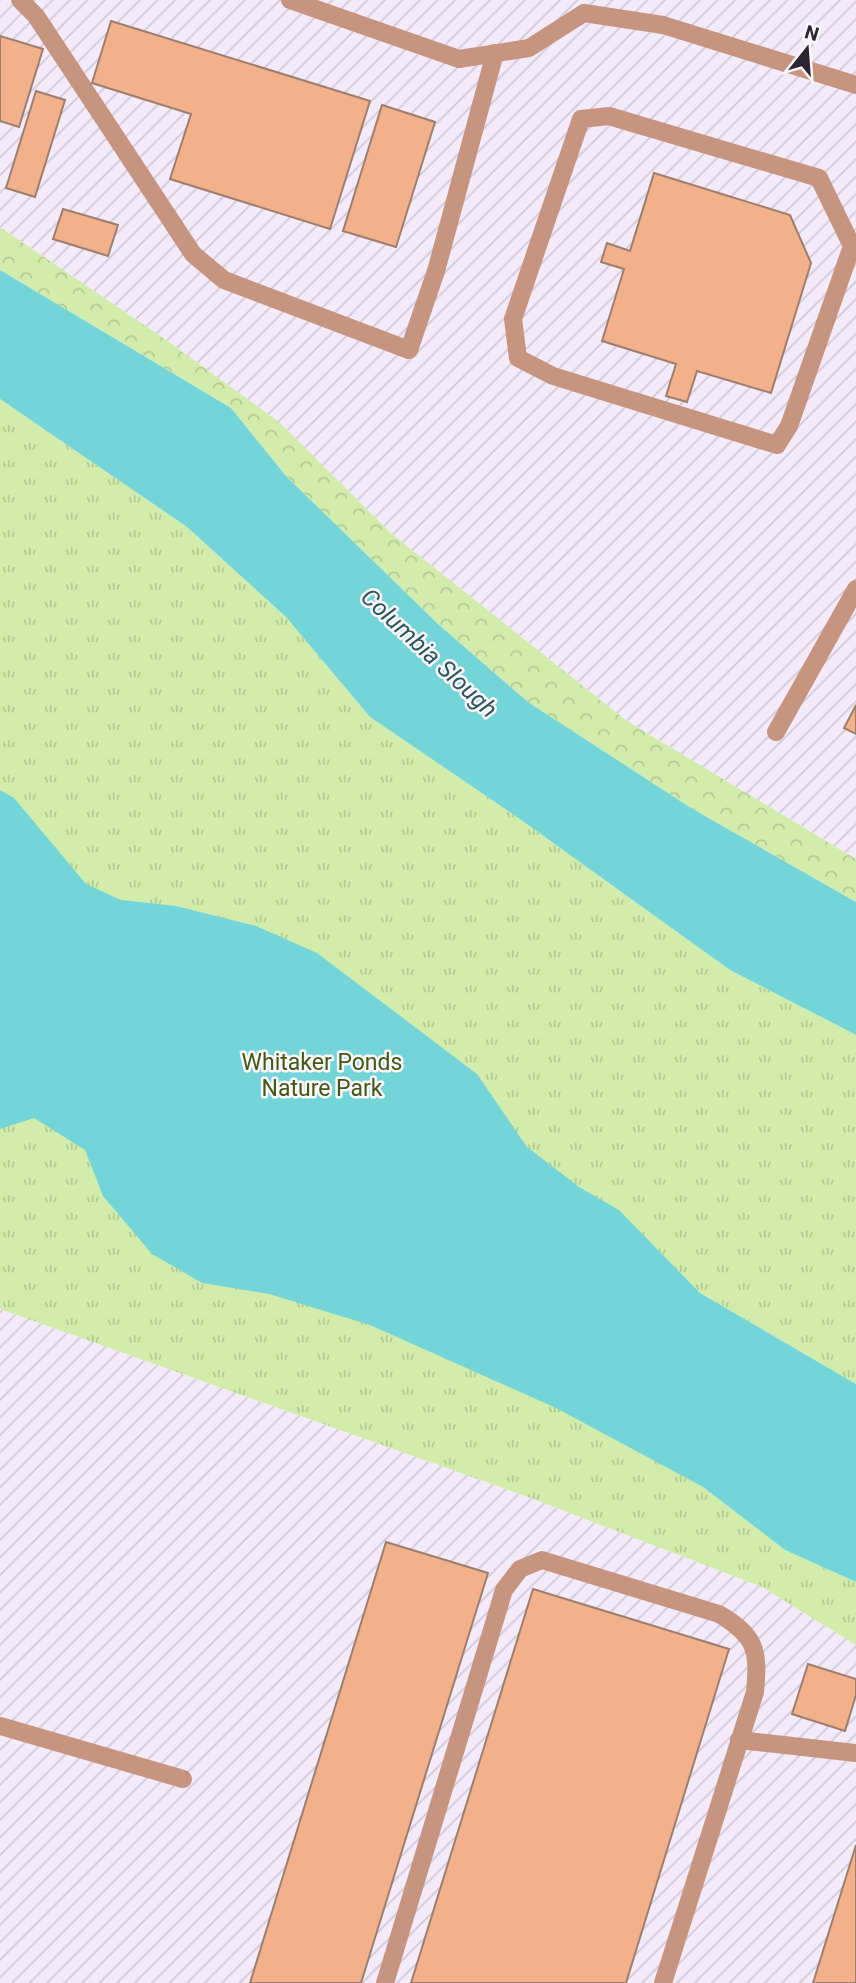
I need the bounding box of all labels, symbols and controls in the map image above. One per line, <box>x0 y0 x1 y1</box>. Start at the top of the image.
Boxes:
north arrow <box>772 14 842 84</box>
text: N <box>802 20 822 46</box>
water label: Columbia Slough <box>355 583 503 723</box>
park label: Whitaker Ponds Nature Park <box>242 1049 402 1102</box>

